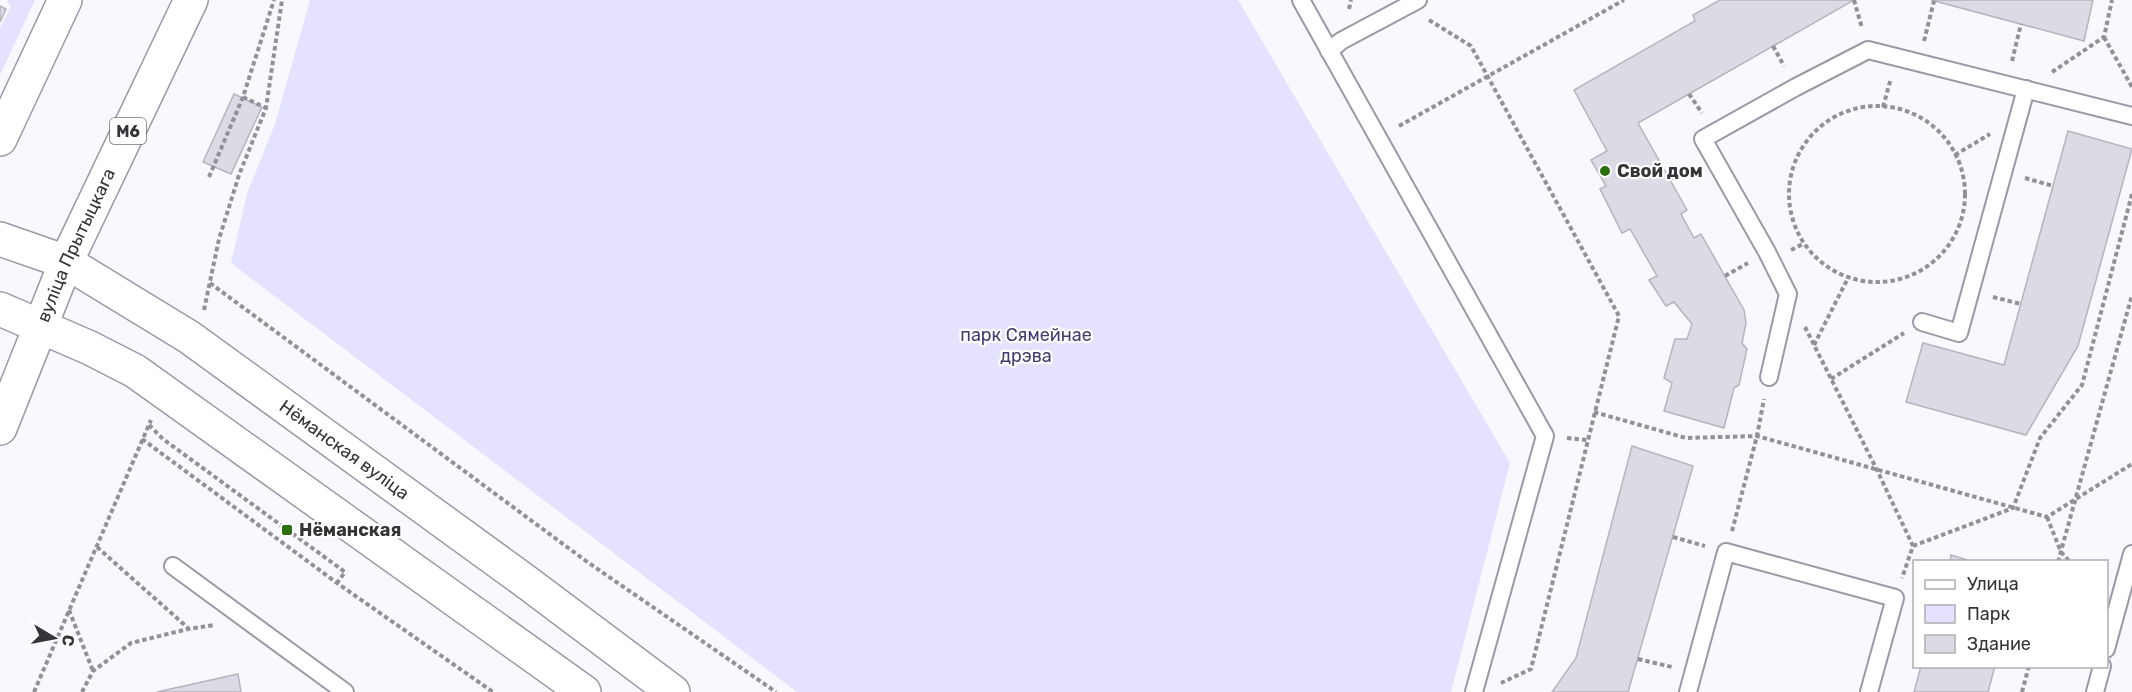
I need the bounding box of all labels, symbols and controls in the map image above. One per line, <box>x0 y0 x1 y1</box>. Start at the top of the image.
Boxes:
road number: М6 <box>110 118 146 144</box>
place label: Свой дом <box>1617 160 1703 182</box>
marker: Свой дом <box>1598 164 1612 178</box>
street label: вуліца Прытыцкага <box>32 165 120 325</box>
park label: парк Сямейнае дрэва <box>960 324 1092 367</box>
street label: Нёманская вуліца <box>275 395 414 504</box>
place label: Нёманская <box>299 519 401 541</box>
marker: Нёманская <box>280 523 294 537</box>
legend <box>1913 560 2108 668</box>
text: Улица <box>1967 573 2019 595</box>
text: Парк <box>1967 603 2011 625</box>
north arrow <box>24 608 84 668</box>
text: С <box>58 633 79 648</box>
text: Здание <box>1967 633 2031 655</box>

